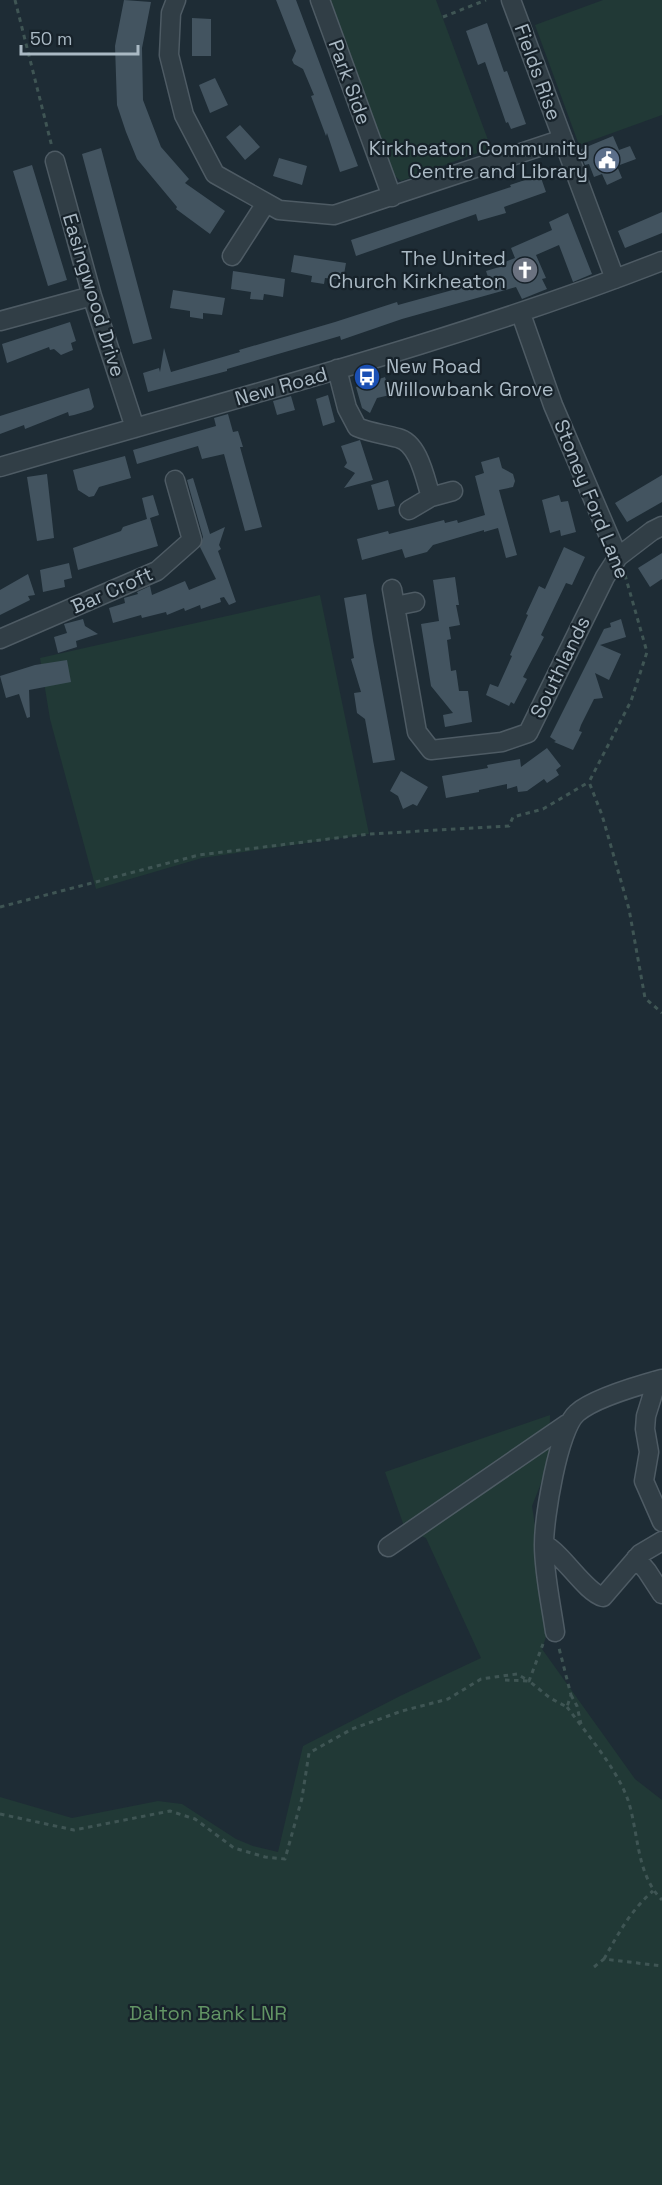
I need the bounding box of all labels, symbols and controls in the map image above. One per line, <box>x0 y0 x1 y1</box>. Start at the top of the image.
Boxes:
scale bar <box>21 18 138 56</box>
street label: Fields Rise <box>509 20 567 124</box>
text: 50 m <box>30 27 72 50</box>
street label: Park Side <box>323 36 377 128</box>
place label: Kirkheaton Community Centre and Library <box>369 135 588 184</box>
public building icon: Kirkheaton Community Centre and Library <box>592 145 622 175</box>
street label: Easingwood Drive <box>57 210 131 380</box>
place label: The United Church Kirkheaton <box>328 245 506 294</box>
church icon: The United Church Kirkheaton <box>510 255 540 285</box>
place label: New Road Willowbank Grove <box>386 353 553 402</box>
street label: New Road <box>232 360 330 412</box>
bus stop icon: New Road Willowbank Grove <box>352 362 382 392</box>
street label: Stoney Ford Lane <box>548 415 636 583</box>
street label: Bar Croft <box>67 560 157 620</box>
street label: Southlands <box>524 612 596 722</box>
park label: Dalton Bank LNR <box>129 2000 287 2026</box>

